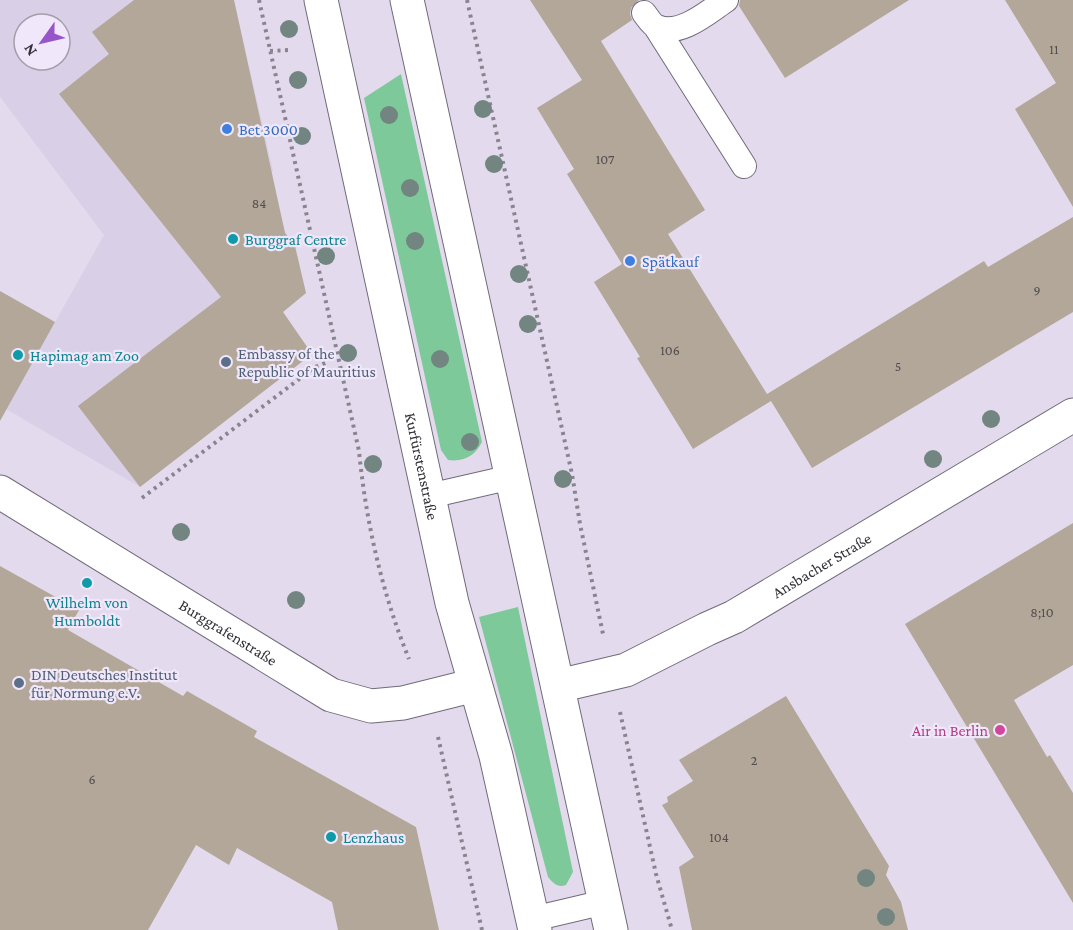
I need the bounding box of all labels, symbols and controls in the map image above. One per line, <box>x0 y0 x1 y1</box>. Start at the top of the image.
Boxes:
north arrow <box>12 12 72 72</box>
text: N <box>20 41 40 59</box>
house number: 11 <box>1049 41 1059 57</box>
place label: Bet 3000 <box>239 121 298 138</box>
marker: Bet 3000 <box>220 122 234 136</box>
house number: 107 <box>596 151 615 167</box>
house number: 84 <box>252 195 266 211</box>
place label: Burggraf Centre <box>245 231 346 249</box>
marker: Burggraf Centre <box>226 232 240 246</box>
place label: Spätkauf <box>642 253 700 271</box>
marker: Spätkauf <box>623 254 637 268</box>
house number: 9 <box>1033 282 1041 298</box>
house number: 106 <box>660 342 680 358</box>
place label: Embassy of the Republic of Mauritius <box>238 345 376 381</box>
place label: Hapimag am Zoo <box>30 347 139 365</box>
marker: Hapimag am Zoo <box>11 348 25 362</box>
marker: Embassy of the Republic of Mauritius <box>219 355 233 369</box>
house number: 5 <box>895 358 901 374</box>
street label: Kurfürstenstraße <box>402 411 442 521</box>
street label: Ansbacher Straße <box>769 529 874 601</box>
marker: Wilhelm von Humboldt <box>80 576 94 590</box>
place label: Wilhelm von Humboldt <box>46 594 129 629</box>
street label: Burggrafenstraße <box>176 596 280 669</box>
house number: 8;10 <box>1030 604 1054 620</box>
place label: DIN Deutsches Institut für Normung e.V. <box>31 666 178 702</box>
marker: DIN Deutsches Institut für Normung e.V. <box>12 676 26 690</box>
place label: Air in Berlin <box>912 722 988 739</box>
marker: Air in Berlin <box>993 723 1007 737</box>
house number: 2 <box>751 752 758 768</box>
house number: 6 <box>88 771 96 787</box>
place label: Lenzhaus <box>343 829 404 846</box>
house number: 104 <box>709 829 729 845</box>
marker: Lenzhaus <box>324 830 338 844</box>

